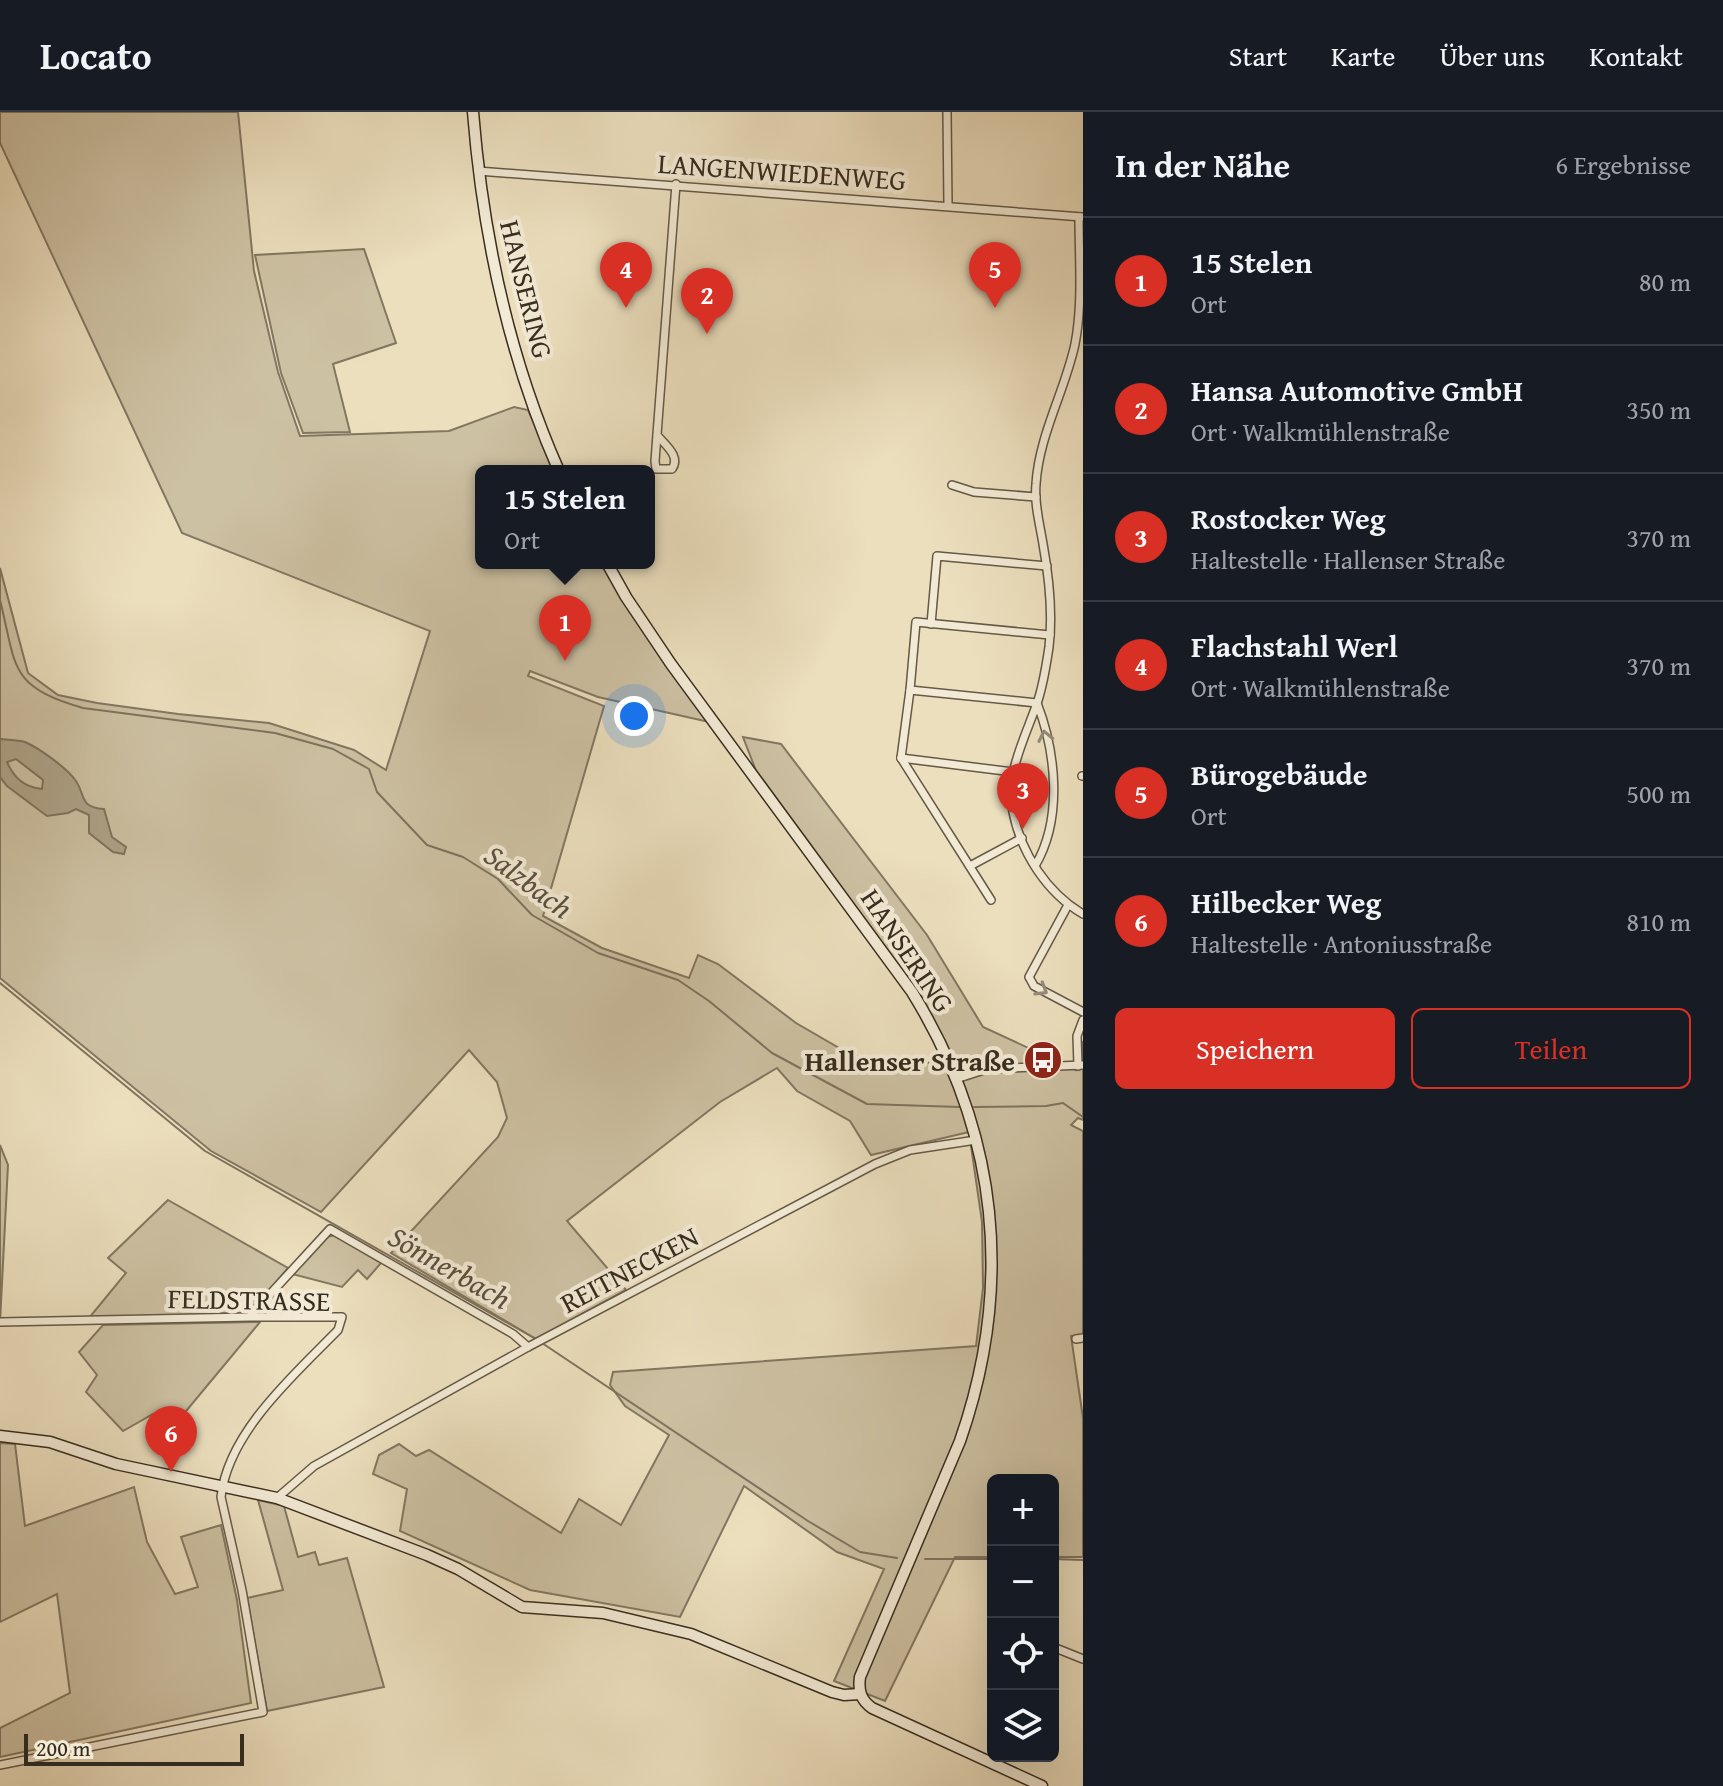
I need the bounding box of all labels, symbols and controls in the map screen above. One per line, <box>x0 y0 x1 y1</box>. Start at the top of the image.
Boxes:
text: Locato <box>40 27 152 83</box>
text: Start <box>1229 35 1287 76</box>
text: Karte <box>1331 35 1395 76</box>
text: Über uns <box>1439 35 1545 76</box>
text: Kontakt <box>1589 35 1683 76</box>
text: In der Nähe <box>1115 140 1290 189</box>
street label: LANGENWIEDENWEG <box>657 142 907 200</box>
text: 6 Ergebnisse <box>1556 145 1691 184</box>
street label: HANSERING <box>490 216 564 362</box>
text: 15 Stelen <box>1191 240 1312 284</box>
pin: 4 <box>600 242 652 308</box>
pin: 5 <box>969 242 1021 308</box>
text: 1 <box>1134 262 1148 301</box>
text: 80 m <box>1639 262 1691 301</box>
pin: 2 <box>681 268 733 334</box>
text: Ort <box>1191 284 1227 323</box>
text: Hansa Automotive GmbH <box>1191 368 1523 412</box>
text: 2 <box>1134 390 1148 429</box>
text: 350 m <box>1626 390 1691 429</box>
text: Ort · Walkmühlenstraße <box>1191 412 1450 451</box>
popup <box>475 465 655 569</box>
text: 15 Stelen <box>504 476 626 520</box>
text: Rostocker Weg <box>1191 496 1386 540</box>
text: 3 <box>1134 518 1148 557</box>
text: 370 m <box>1626 518 1691 557</box>
text: Ort <box>504 520 540 559</box>
text: Haltestelle · Hallenser Straße <box>1191 540 1505 579</box>
pin: 1 <box>539 595 591 661</box>
text: Flachstahl Werl <box>1191 624 1398 668</box>
text: 4 <box>1134 646 1148 685</box>
text: 370 m <box>1626 646 1691 685</box>
text: Ort · Walkmühlenstraße <box>1191 668 1450 707</box>
your location <box>614 696 654 736</box>
one-way arrow <box>1037 729 1054 743</box>
text: Bürogebäude <box>1191 752 1368 796</box>
pin: 3 <box>997 763 1049 829</box>
text: 5 <box>1134 774 1148 813</box>
text: 500 m <box>1626 774 1691 813</box>
text: Ort <box>1191 796 1227 835</box>
water label: Salzbach <box>475 833 583 929</box>
street label: HANSERING <box>852 880 964 1020</box>
text: Hilbecker Weg <box>1191 880 1381 924</box>
text: 6 <box>1134 902 1148 941</box>
text: 810 m <box>1626 902 1691 941</box>
text: Haltestelle · Antoniusstraße <box>1191 924 1492 963</box>
one-way arrow <box>1033 980 1048 996</box>
button: Speichern <box>1115 1008 1395 1089</box>
button: Teilen <box>1411 1008 1691 1089</box>
bus stop icon: Hallenser Straße <box>1022 1039 1064 1081</box>
place label: Hallenser Straße <box>805 1040 1015 1081</box>
water label: Sönnerbach <box>381 1214 519 1320</box>
street label: REITNECKEN <box>553 1215 705 1323</box>
street label: FELDSTRASSE <box>167 1277 331 1321</box>
pin: 6 <box>145 1406 197 1472</box>
map controls <box>987 1474 1059 1762</box>
button: + <box>987 1474 1059 1546</box>
button: − <box>987 1546 1059 1618</box>
button: locate <box>987 1618 1059 1690</box>
button: layers <box>987 1690 1059 1762</box>
scale bar <box>24 1730 244 1766</box>
text: 200 m <box>36 1732 91 1764</box>

